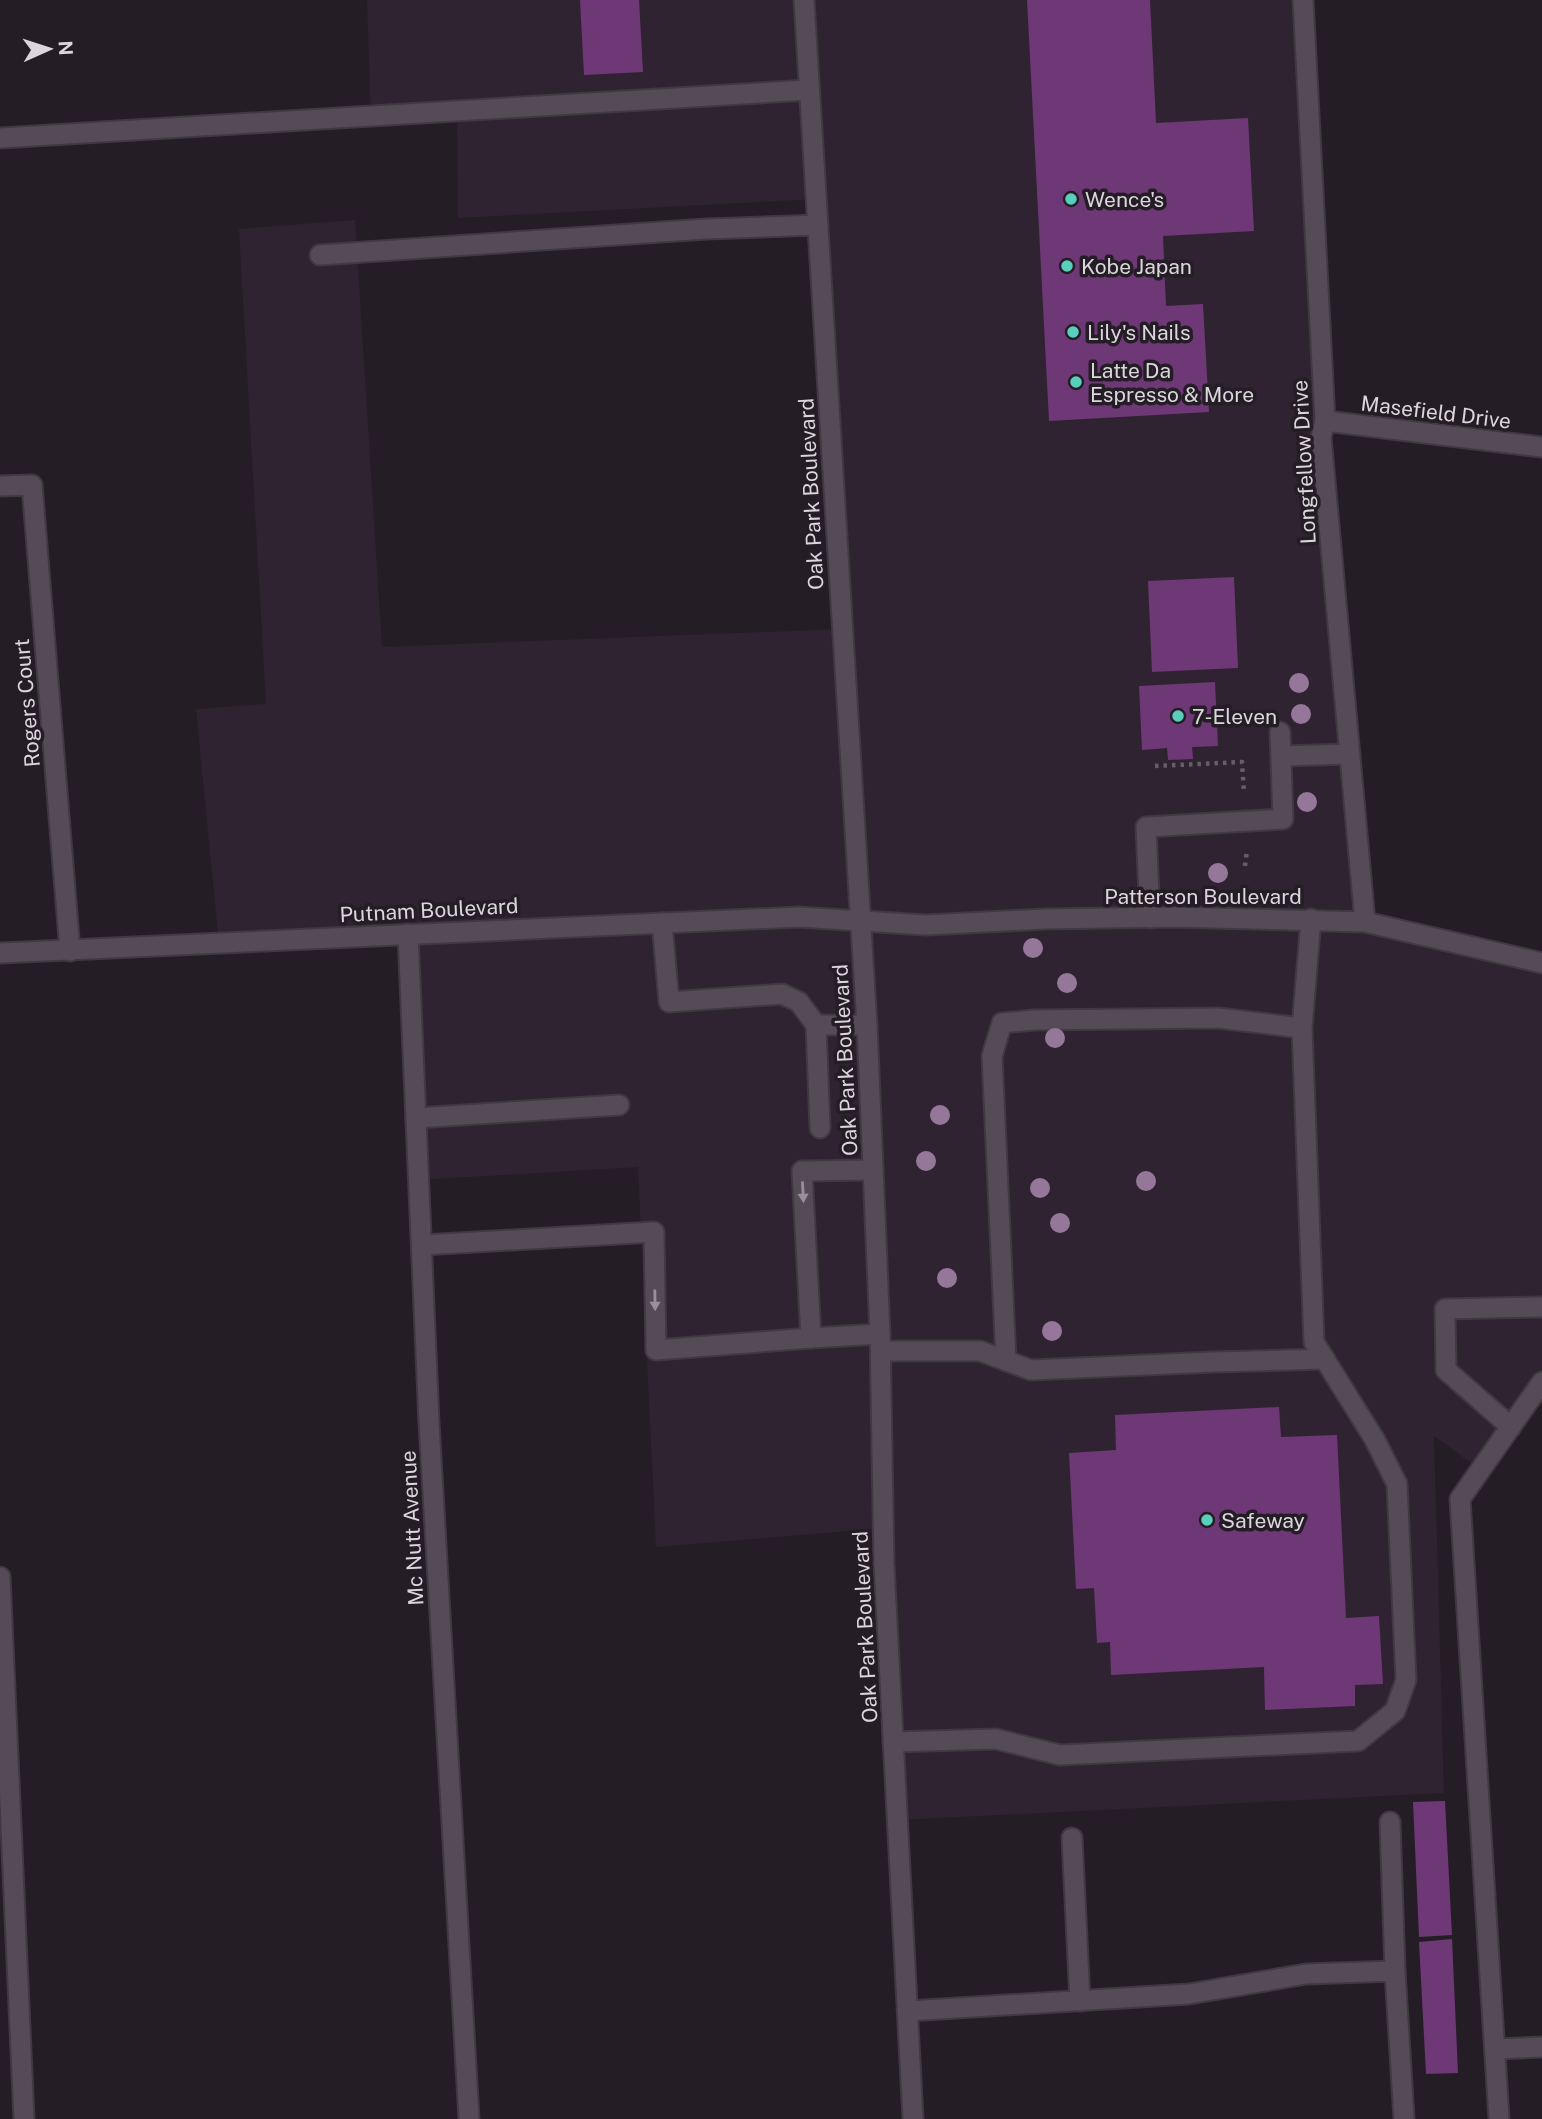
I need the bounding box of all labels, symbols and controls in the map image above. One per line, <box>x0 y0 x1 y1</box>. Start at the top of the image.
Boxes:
north arrow <box>14 14 84 84</box>
text: N <box>55 40 77 56</box>
place label: Wence's <box>1085 187 1164 212</box>
marker: Wence's <box>1063 191 1079 207</box>
place label: Kobe Japan <box>1081 254 1192 279</box>
marker: Kobe Japan <box>1059 258 1075 274</box>
place label: Lily's Nails <box>1087 320 1191 345</box>
marker: Lily's Nails <box>1065 324 1081 340</box>
place label: Latte Da Espresso & More <box>1090 358 1254 407</box>
marker: Latte Da Espresso & More <box>1068 374 1084 390</box>
street label: Longfellow Drive <box>1287 379 1321 545</box>
street label: Masefield Drive <box>1359 390 1513 434</box>
street label: Oak Park Boulevard <box>793 397 829 591</box>
street label: Rogers Court <box>9 638 45 768</box>
place label: 7-Eleven <box>1192 704 1277 729</box>
marker: 7-Eleven <box>1170 708 1186 724</box>
street label: Patterson Boulevard <box>1104 884 1302 909</box>
street label: Putnam Boulevard <box>339 893 519 927</box>
street label: Oak Park Boulevard <box>827 963 863 1157</box>
one-way arrow <box>798 1182 809 1204</box>
one-way arrow <box>650 1290 661 1312</box>
street label: Mc Nutt Avenue <box>395 1450 429 1606</box>
place label: Safeway <box>1221 1508 1305 1533</box>
marker: Safeway <box>1199 1512 1215 1528</box>
street label: Oak Park Boulevard <box>847 1530 883 1724</box>

